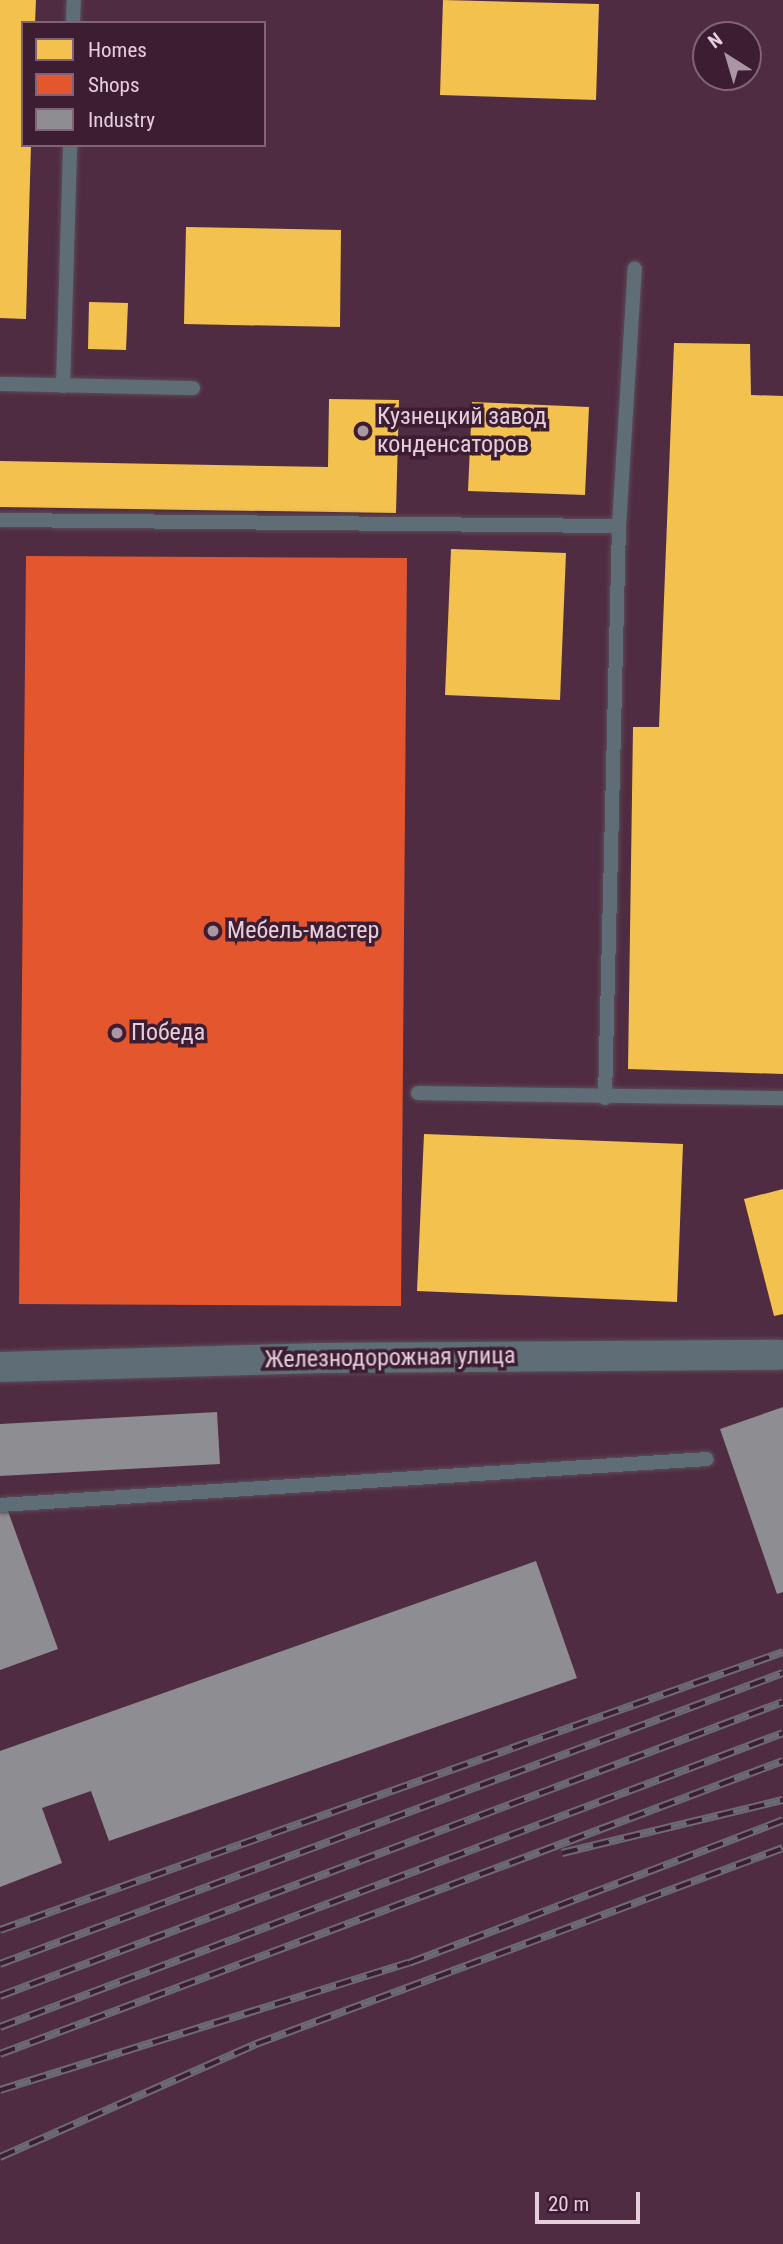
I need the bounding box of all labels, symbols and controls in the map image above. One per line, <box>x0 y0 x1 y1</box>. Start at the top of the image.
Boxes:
legend <box>21 21 266 147</box>
north arrow <box>692 21 762 91</box>
text: N <box>704 28 727 53</box>
text: Homes <box>88 38 147 62</box>
text: Shops <box>88 73 140 97</box>
text: Industry <box>88 108 155 132</box>
place label: Кузнецкий завод конденсаторов <box>377 403 547 459</box>
marker: Кузнецкий завод конденсаторов <box>355 423 371 439</box>
place label: Мебель-мастер <box>227 917 379 945</box>
marker: Мебель-мастер <box>205 923 221 939</box>
place label: Победа <box>131 1019 205 1047</box>
marker: Победа <box>109 1025 125 1041</box>
street label: Железнодорожная улица <box>264 1341 516 1375</box>
scale bar <box>538 2178 643 2222</box>
text: 20 m <box>548 2192 589 2216</box>

